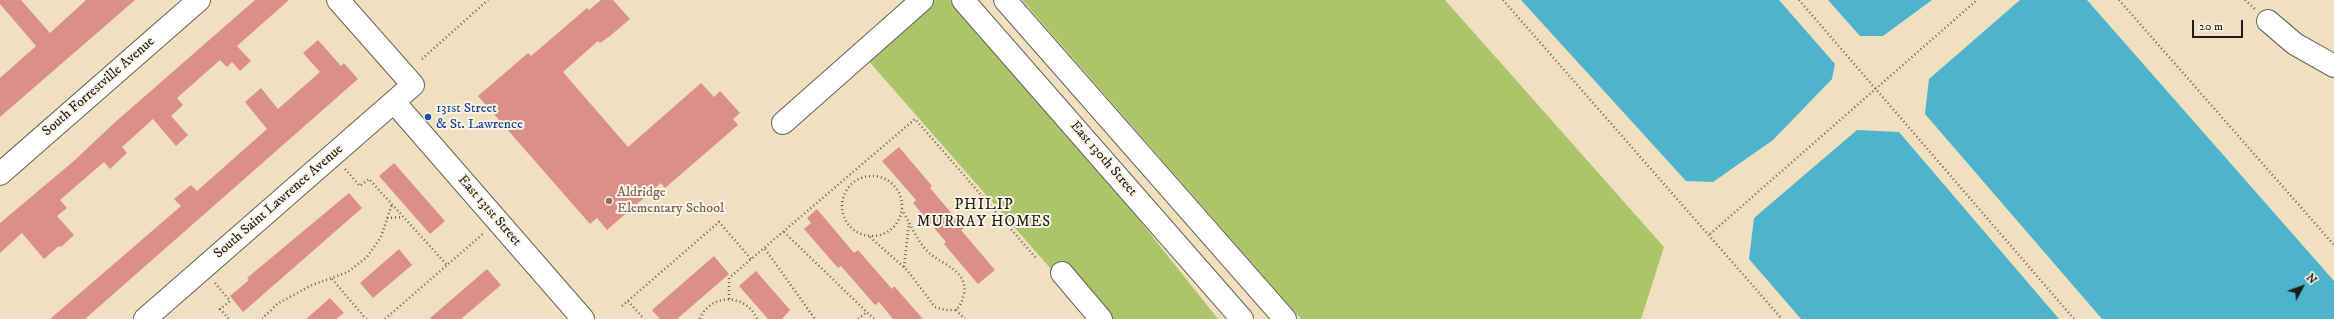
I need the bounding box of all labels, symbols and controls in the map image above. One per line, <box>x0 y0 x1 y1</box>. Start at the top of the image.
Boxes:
scale bar <box>2194 12 2245 38</box>
text: 20 m <box>2199 19 2223 34</box>
street label: South Forrestville Avenue <box>39 34 159 140</box>
place label: 131st Street & St. Lawrence <box>436 101 523 134</box>
marker: 131st Street & St. Lawrence <box>423 112 433 122</box>
street label: East 130th Street <box>1066 118 1140 200</box>
street label: South Saint Lawrence Avenue <box>211 141 347 263</box>
street label: East 131st Street <box>454 172 524 250</box>
place label: Aldridge Elementary School <box>617 185 724 218</box>
marker: Aldridge Elementary School <box>604 196 614 206</box>
district label: PHILIP MURRAY HOMES <box>917 197 1051 232</box>
north arrow <box>2282 267 2322 307</box>
text: N <box>2303 271 2319 287</box>

